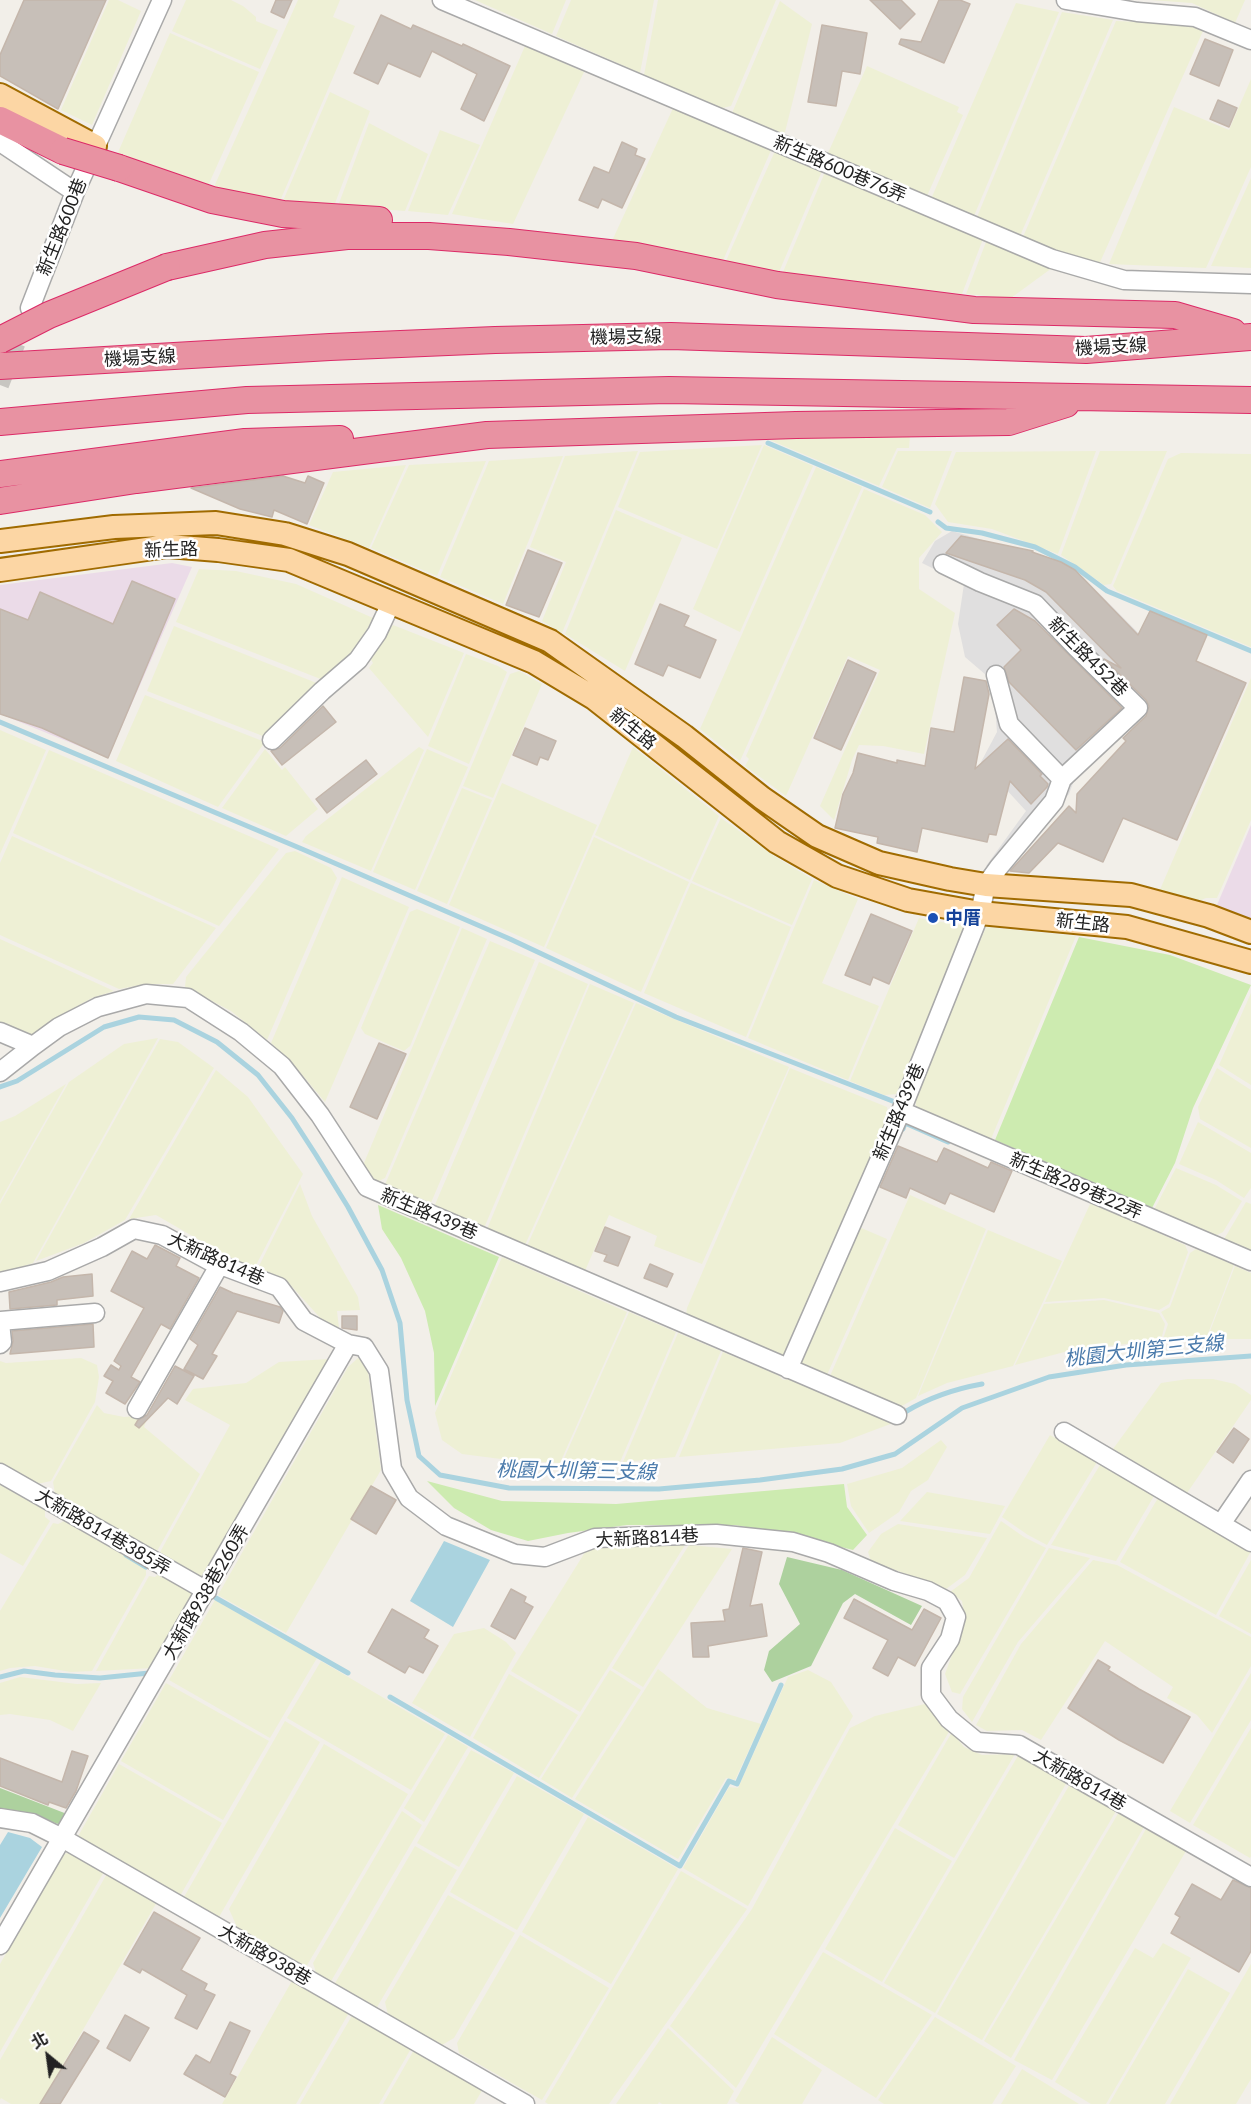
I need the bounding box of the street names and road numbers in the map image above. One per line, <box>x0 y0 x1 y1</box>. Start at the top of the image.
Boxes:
street label: 新生路600巷76弄 <box>770 131 910 207</box>
street label: 新生路600巷 <box>33 175 91 279</box>
street label: 機場支線 <box>590 326 662 348</box>
street label: 機場支線 <box>1074 334 1148 360</box>
street label: 機場支線 <box>103 345 177 371</box>
street label: 新生路 <box>144 538 198 562</box>
street label: 新生路452巷 <box>1044 613 1132 701</box>
street label: 新生路 <box>605 704 661 754</box>
street label: 新生路 <box>1055 909 1111 937</box>
street label: 新生路439巷 <box>869 1060 929 1164</box>
street label: 新生路289巷22弄 <box>1006 1148 1146 1224</box>
street label: 新生路439巷 <box>377 1184 481 1244</box>
street label: 大新路814巷 <box>164 1228 268 1290</box>
street label: 大新路814巷385弄 <box>32 1484 174 1580</box>
street label: 大新路938巷260弄 <box>158 1521 254 1663</box>
street label: 大新路814巷 <box>595 1525 699 1551</box>
street label: 大新路814巷 <box>1030 1745 1130 1815</box>
street label: 大新路938巷 <box>215 1920 315 1990</box>

